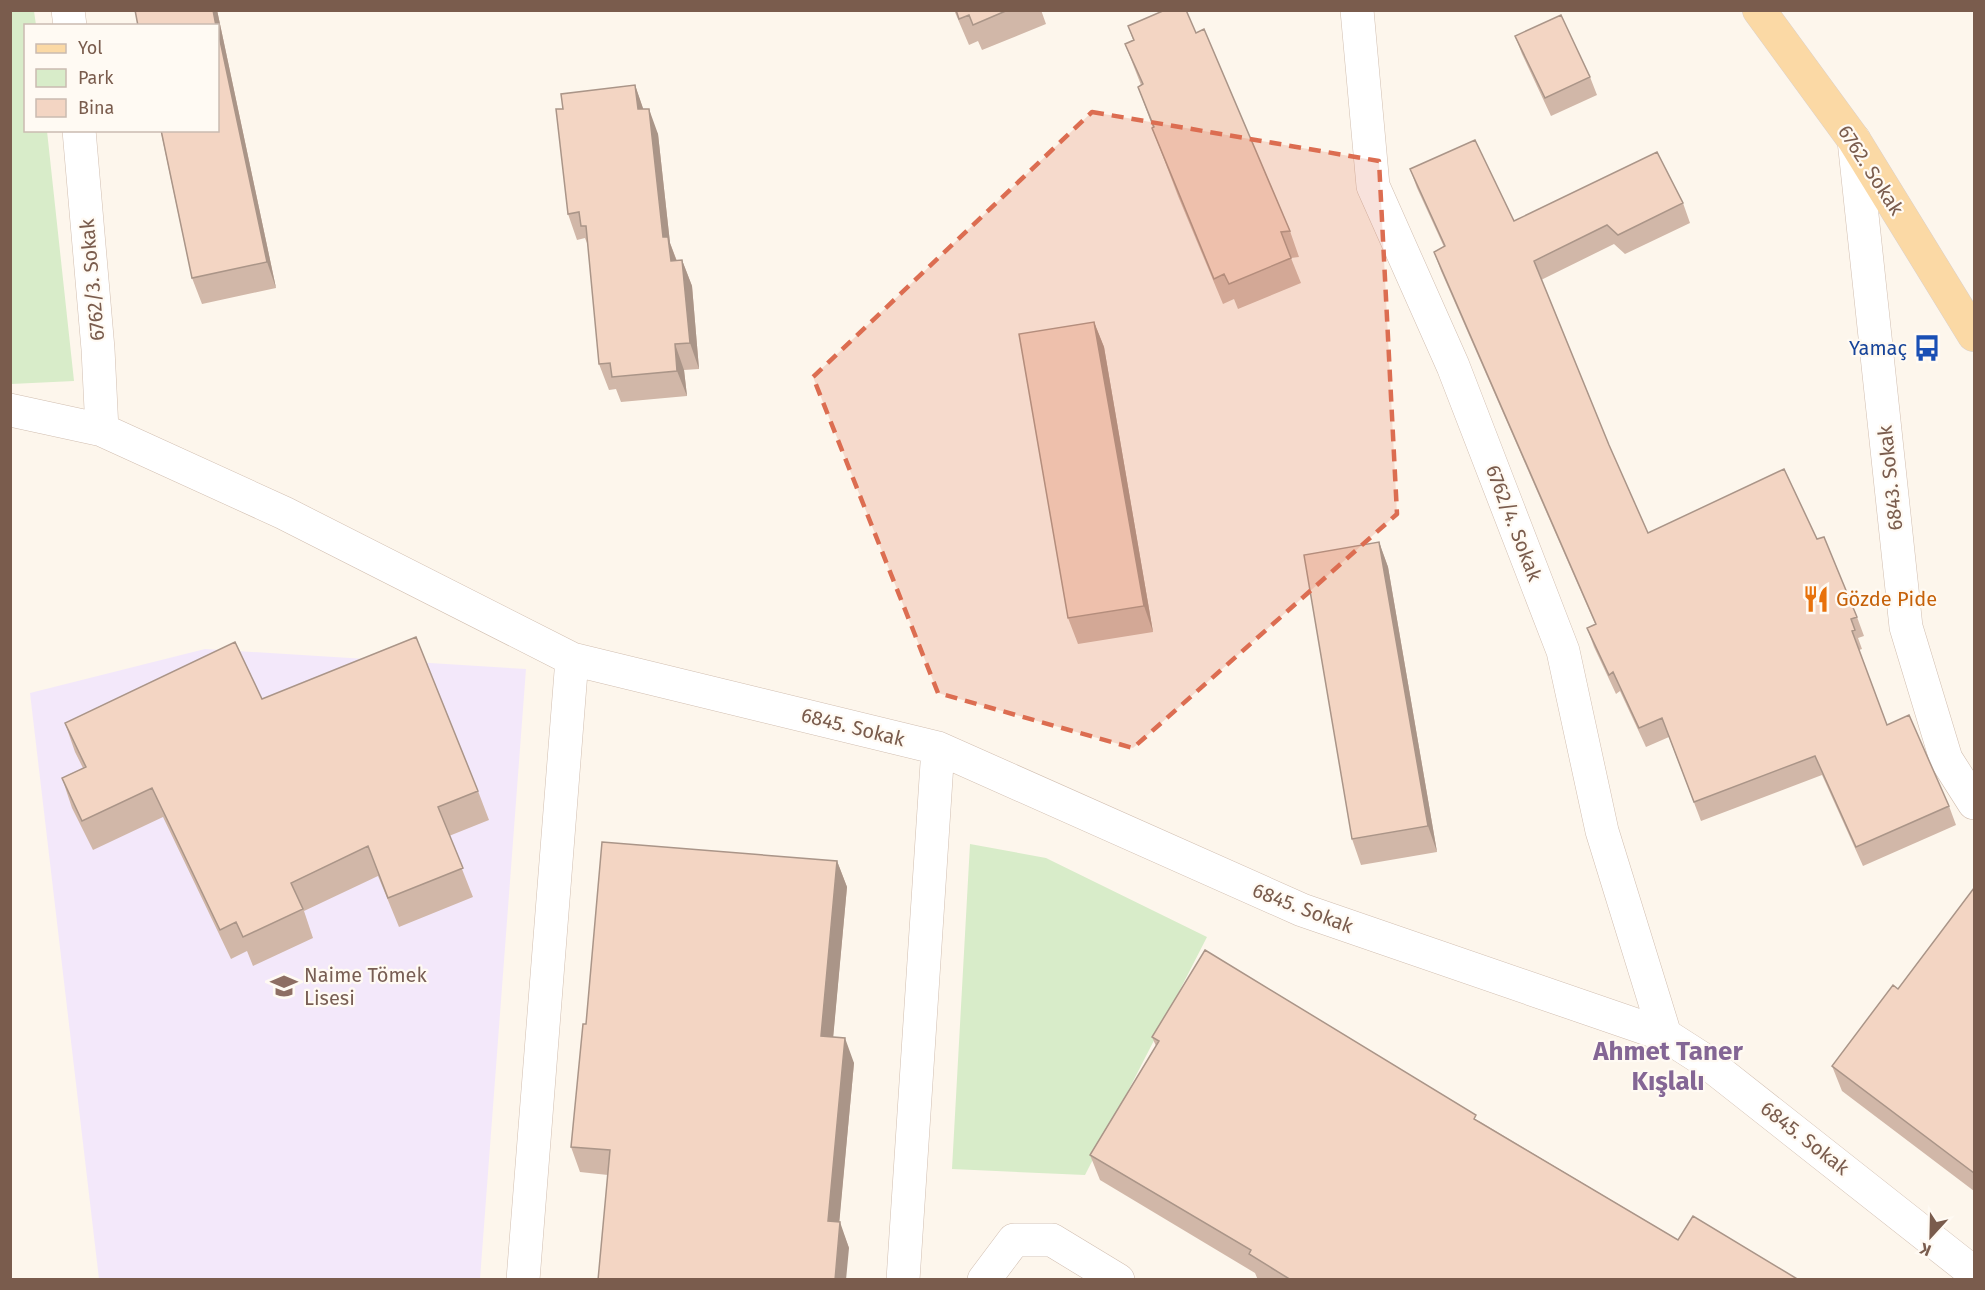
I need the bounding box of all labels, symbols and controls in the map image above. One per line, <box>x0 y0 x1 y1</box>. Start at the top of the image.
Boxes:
legend <box>24 24 219 132</box>
text: Yol <box>78 37 103 59</box>
text: Park <box>78 67 114 89</box>
text: Bina <box>78 97 114 119</box>
street label: 6762. Sokak <box>1833 120 1909 220</box>
street label: 6762/3. Sokak <box>75 217 109 342</box>
bus stop icon: Yamaç <box>1912 333 1942 363</box>
place label: Yamaç <box>1849 336 1907 361</box>
street label: 6843. Sokak <box>1872 423 1907 532</box>
street label: 6762/4. Sokak <box>1481 461 1547 585</box>
restaurant icon: Gözde Pide <box>1801 584 1831 614</box>
place label: Gözde Pide <box>1836 587 1937 611</box>
street label: 6845. Sokak <box>799 703 908 752</box>
street label: 6845. Sokak <box>1249 878 1357 938</box>
place label: Naime Tömek Lisesi <box>304 963 427 1010</box>
school or university icon: Naime Tömek Lisesi <box>269 971 299 1001</box>
district label: Ahmet Taner Kışlalı <box>1592 1036 1743 1097</box>
street label: 6845. Sokak <box>1756 1096 1855 1181</box>
north arrow <box>1901 1206 1961 1266</box>
text: K <box>1917 1238 1934 1260</box>

